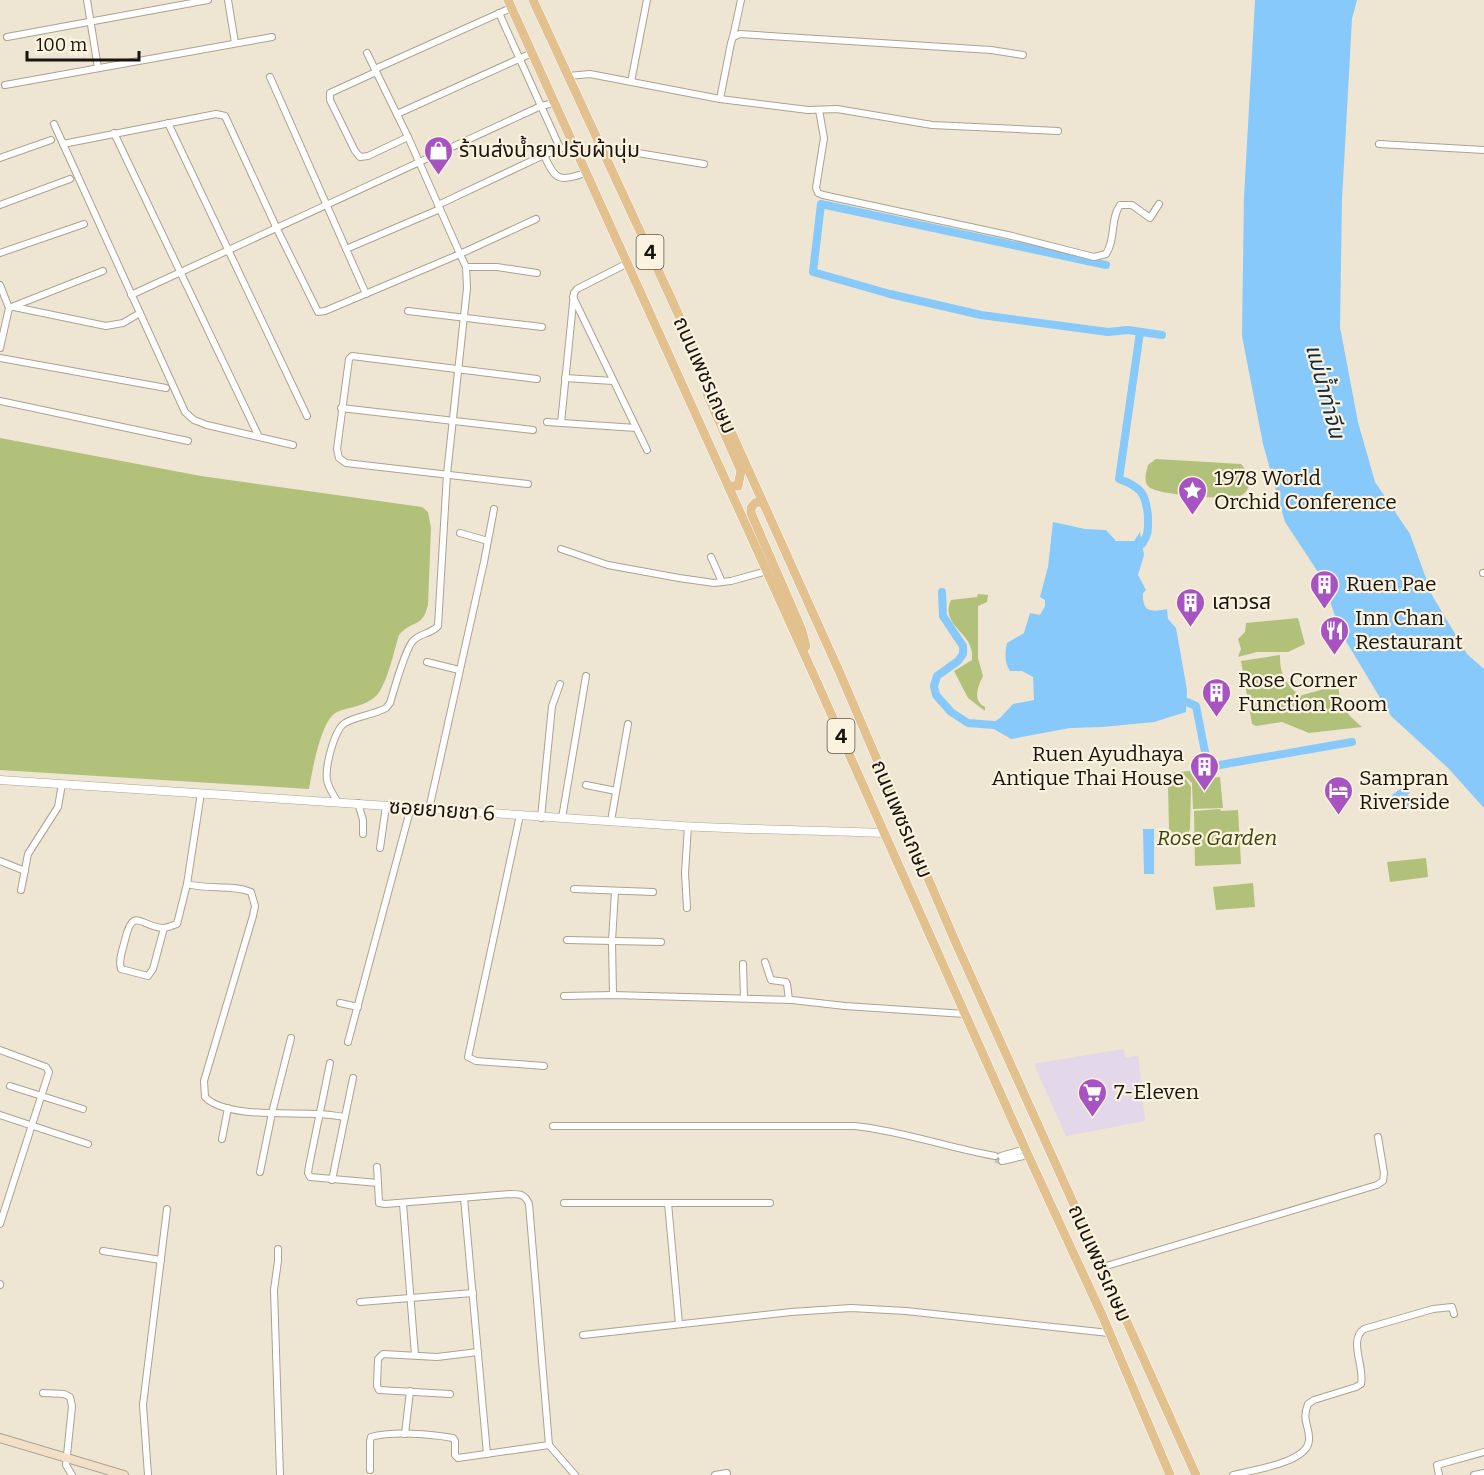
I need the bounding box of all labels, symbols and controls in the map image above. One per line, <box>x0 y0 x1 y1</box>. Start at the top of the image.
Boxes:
scale bar <box>27 24 140 62</box>
text: 100 m <box>36 34 87 56</box>
shop icon: ร้านส่งน้ำยาปรับผ้านุ่ม <box>422 134 454 176</box>
place label: ร้านส่งน้ำยาปรับผ้านุ่ม <box>459 135 640 163</box>
road number: 4 <box>636 235 664 269</box>
street label: ถนนเพชรเกษม <box>668 312 742 438</box>
water label: แม่น้ำท่าจีน <box>1300 341 1353 442</box>
place label: 1978 World Orchid Conference <box>1214 465 1397 515</box>
place icon: 1978 World Orchid Conference <box>1177 474 1209 516</box>
building icon: Ruen Pae <box>1309 568 1341 610</box>
place label: Ruen Pae <box>1346 571 1436 597</box>
building icon: เสาวรส <box>1175 586 1207 628</box>
place label: เสาวรส <box>1212 589 1271 615</box>
place label: Inn Chan Restaurant <box>1355 605 1463 655</box>
restaurant icon: Inn Chan Restaurant <box>1318 614 1350 656</box>
place label: Rose Corner Function Room <box>1238 667 1387 717</box>
building icon: Rose Corner Function Room <box>1201 676 1233 718</box>
road number: 4 <box>828 719 854 753</box>
place label: Ruen Ayudhaya Antique Thai House <box>992 741 1185 791</box>
building icon: Ruen Ayudhaya Antique Thai House <box>1189 750 1221 792</box>
street label: ถนนเพชรเกษม <box>865 756 939 882</box>
place label: Sampran Riverside <box>1359 765 1450 815</box>
hotel icon: Sampran Riverside <box>1322 774 1354 816</box>
street label: ซอยยายชา 6 <box>388 793 496 827</box>
park label: Rose Garden <box>1157 825 1277 851</box>
supermarket icon: 7-Eleven <box>1077 1076 1109 1118</box>
place label: 7-Eleven <box>1114 1079 1199 1105</box>
street label: ถนนเพชรเกษม <box>1063 1200 1137 1326</box>

